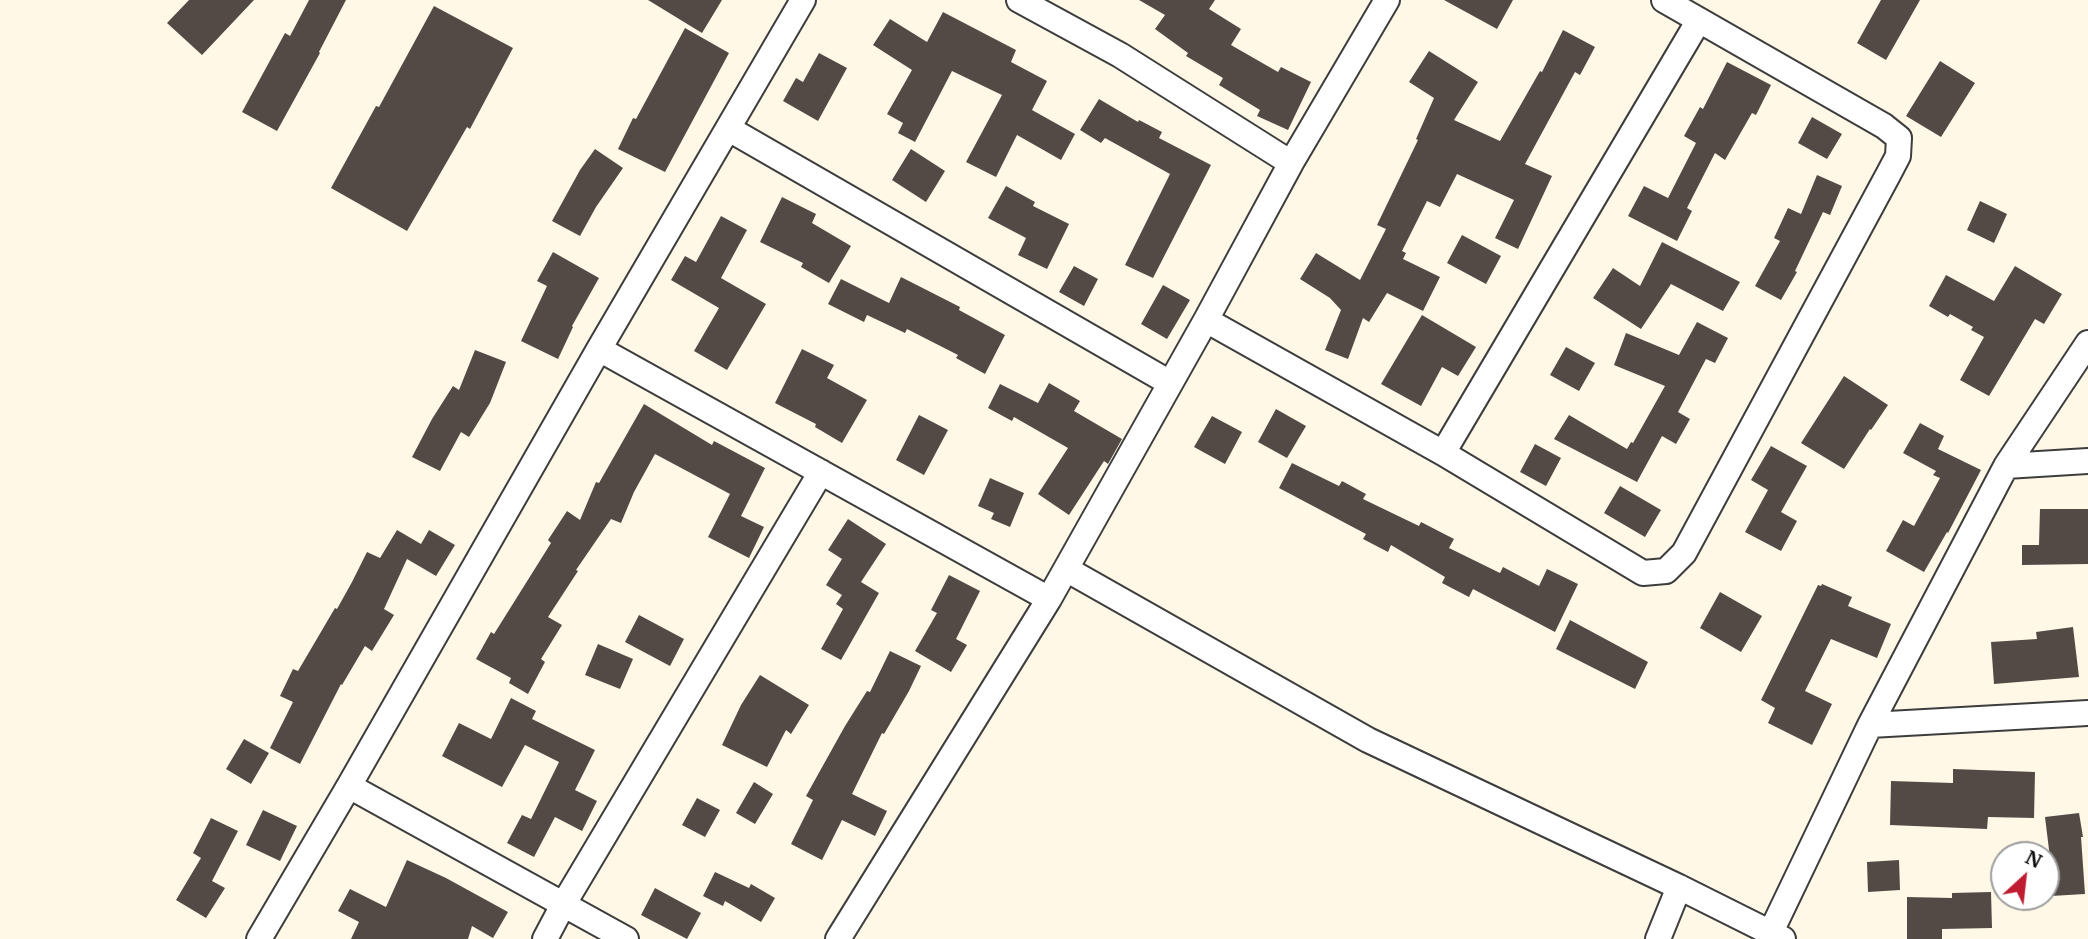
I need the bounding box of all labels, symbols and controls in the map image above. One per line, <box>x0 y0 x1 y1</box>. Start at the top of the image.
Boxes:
north arrow <box>1990 841 2060 911</box>
text: N <box>2021 845 2046 873</box>

